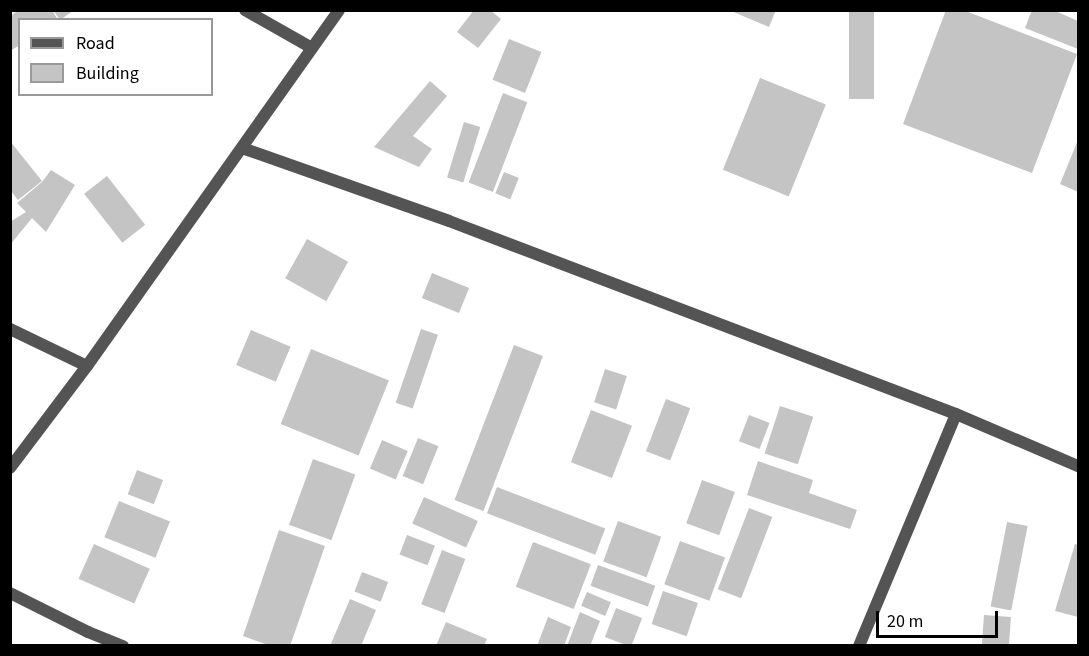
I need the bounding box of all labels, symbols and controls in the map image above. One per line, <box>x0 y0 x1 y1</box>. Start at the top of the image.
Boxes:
legend <box>18 18 213 96</box>
text: Road <box>76 31 115 56</box>
text: Building <box>76 61 139 86</box>
scale bar <box>879 599 1000 637</box>
text: 20 m <box>887 609 923 634</box>

